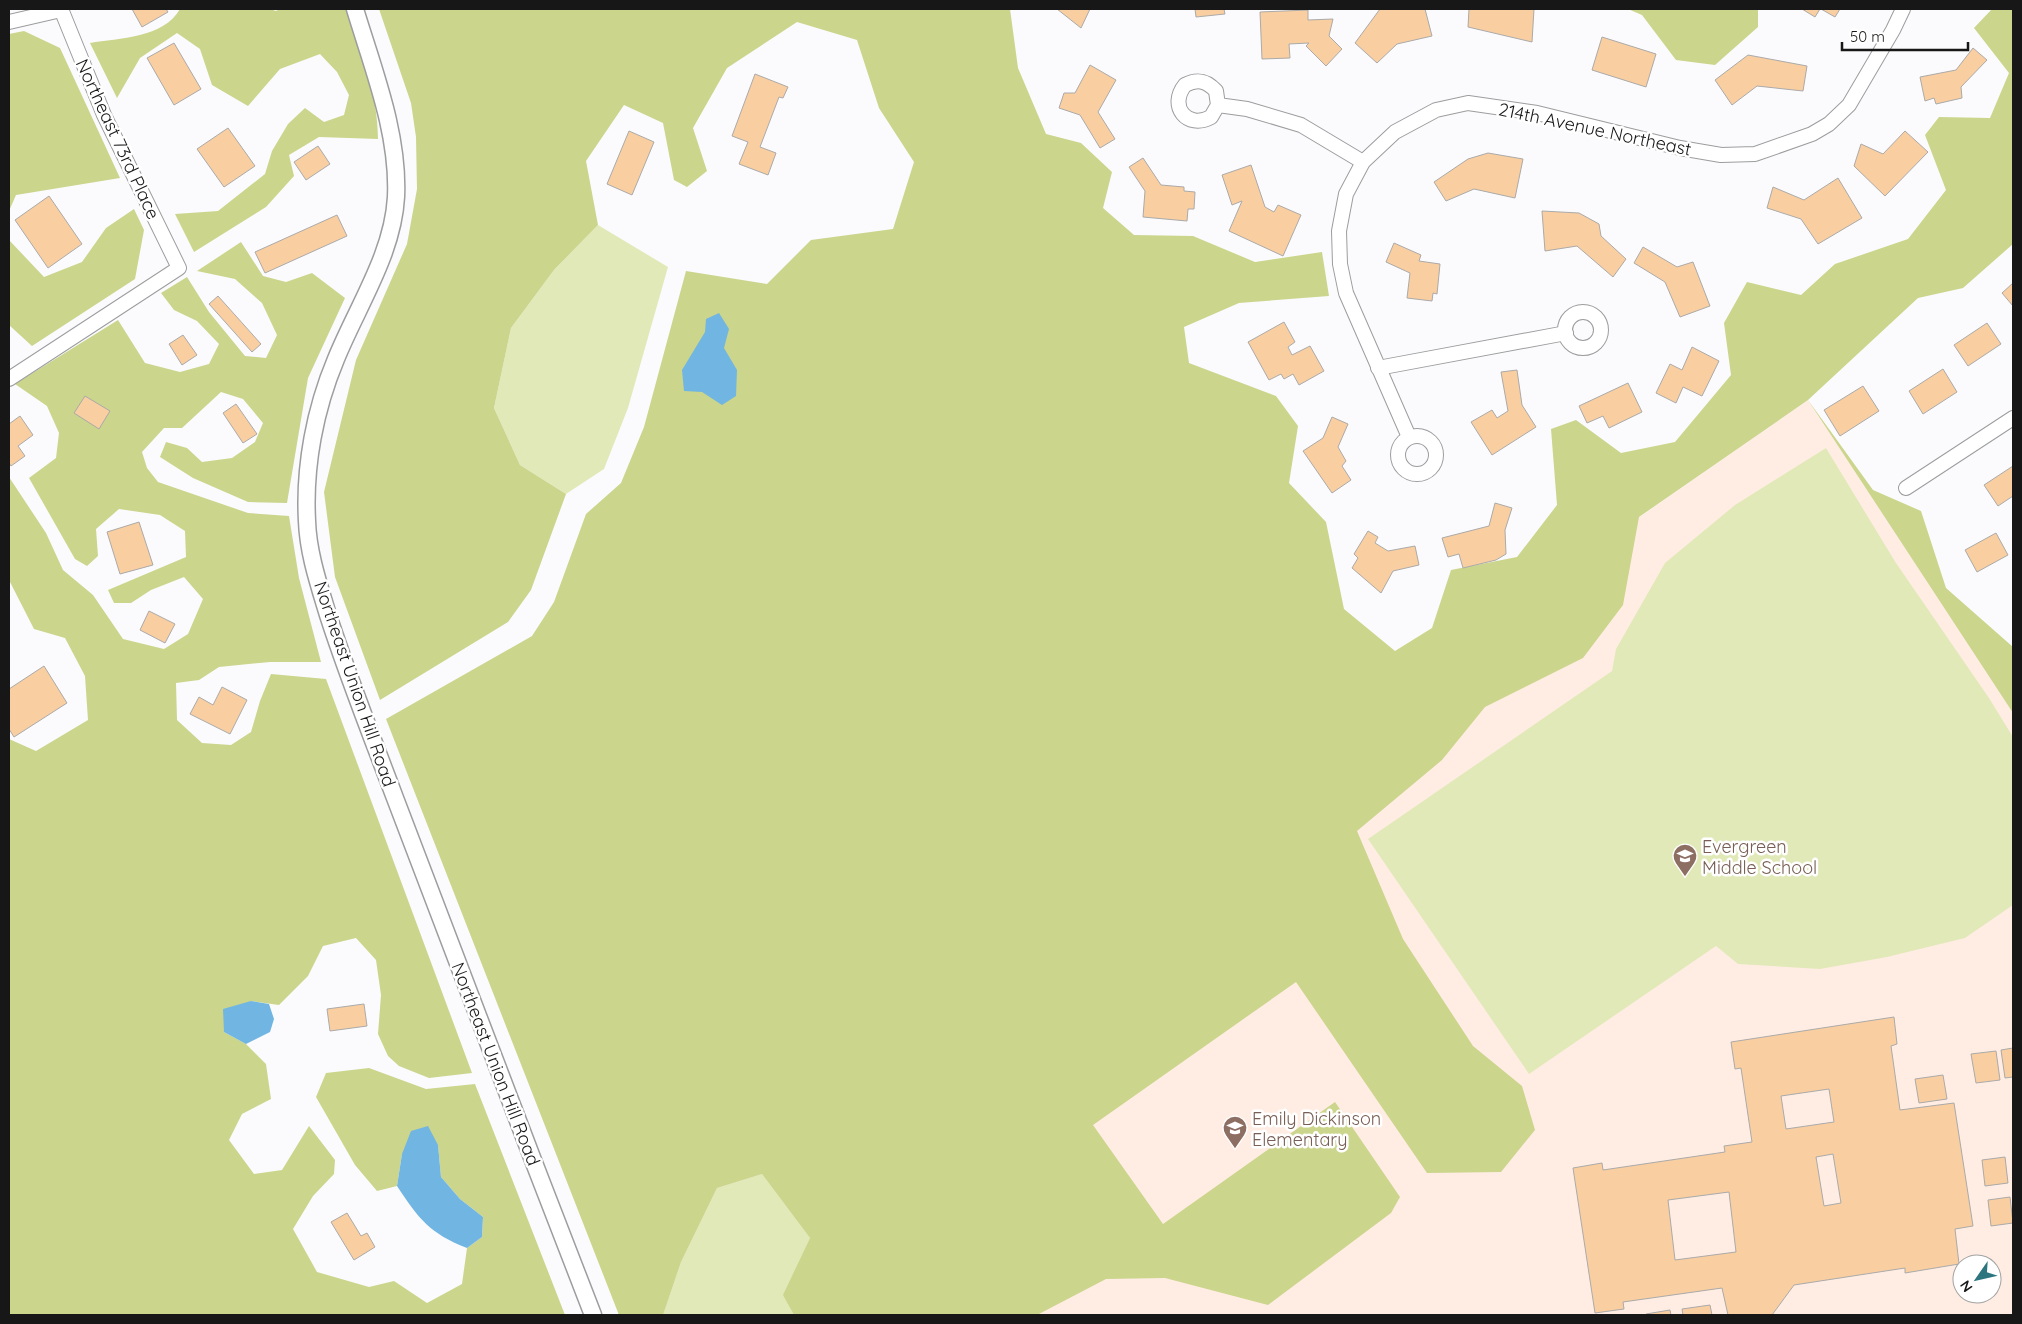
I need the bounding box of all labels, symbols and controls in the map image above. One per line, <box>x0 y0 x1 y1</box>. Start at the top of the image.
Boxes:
scale bar <box>1842 20 1968 52</box>
text: 50 m <box>1850 27 1885 46</box>
street label: Northeast 73rd Place <box>71 55 165 223</box>
street label: 214th Avenue Northeast <box>1497 97 1693 161</box>
street label: Northeast Union Hill Road <box>309 578 401 790</box>
place label: Evergreen Middle School <box>1702 835 1817 879</box>
school or university icon: Evergreen Middle School <box>1672 843 1698 877</box>
street label: Northeast Union Hill Road <box>447 959 545 1169</box>
place label: Emily Dickinson Elementary <box>1252 1107 1381 1151</box>
school or university icon: Emily Dickinson Elementary <box>1222 1115 1248 1149</box>
north arrow <box>1952 1254 2002 1304</box>
text: N <box>1956 1277 1977 1296</box>

